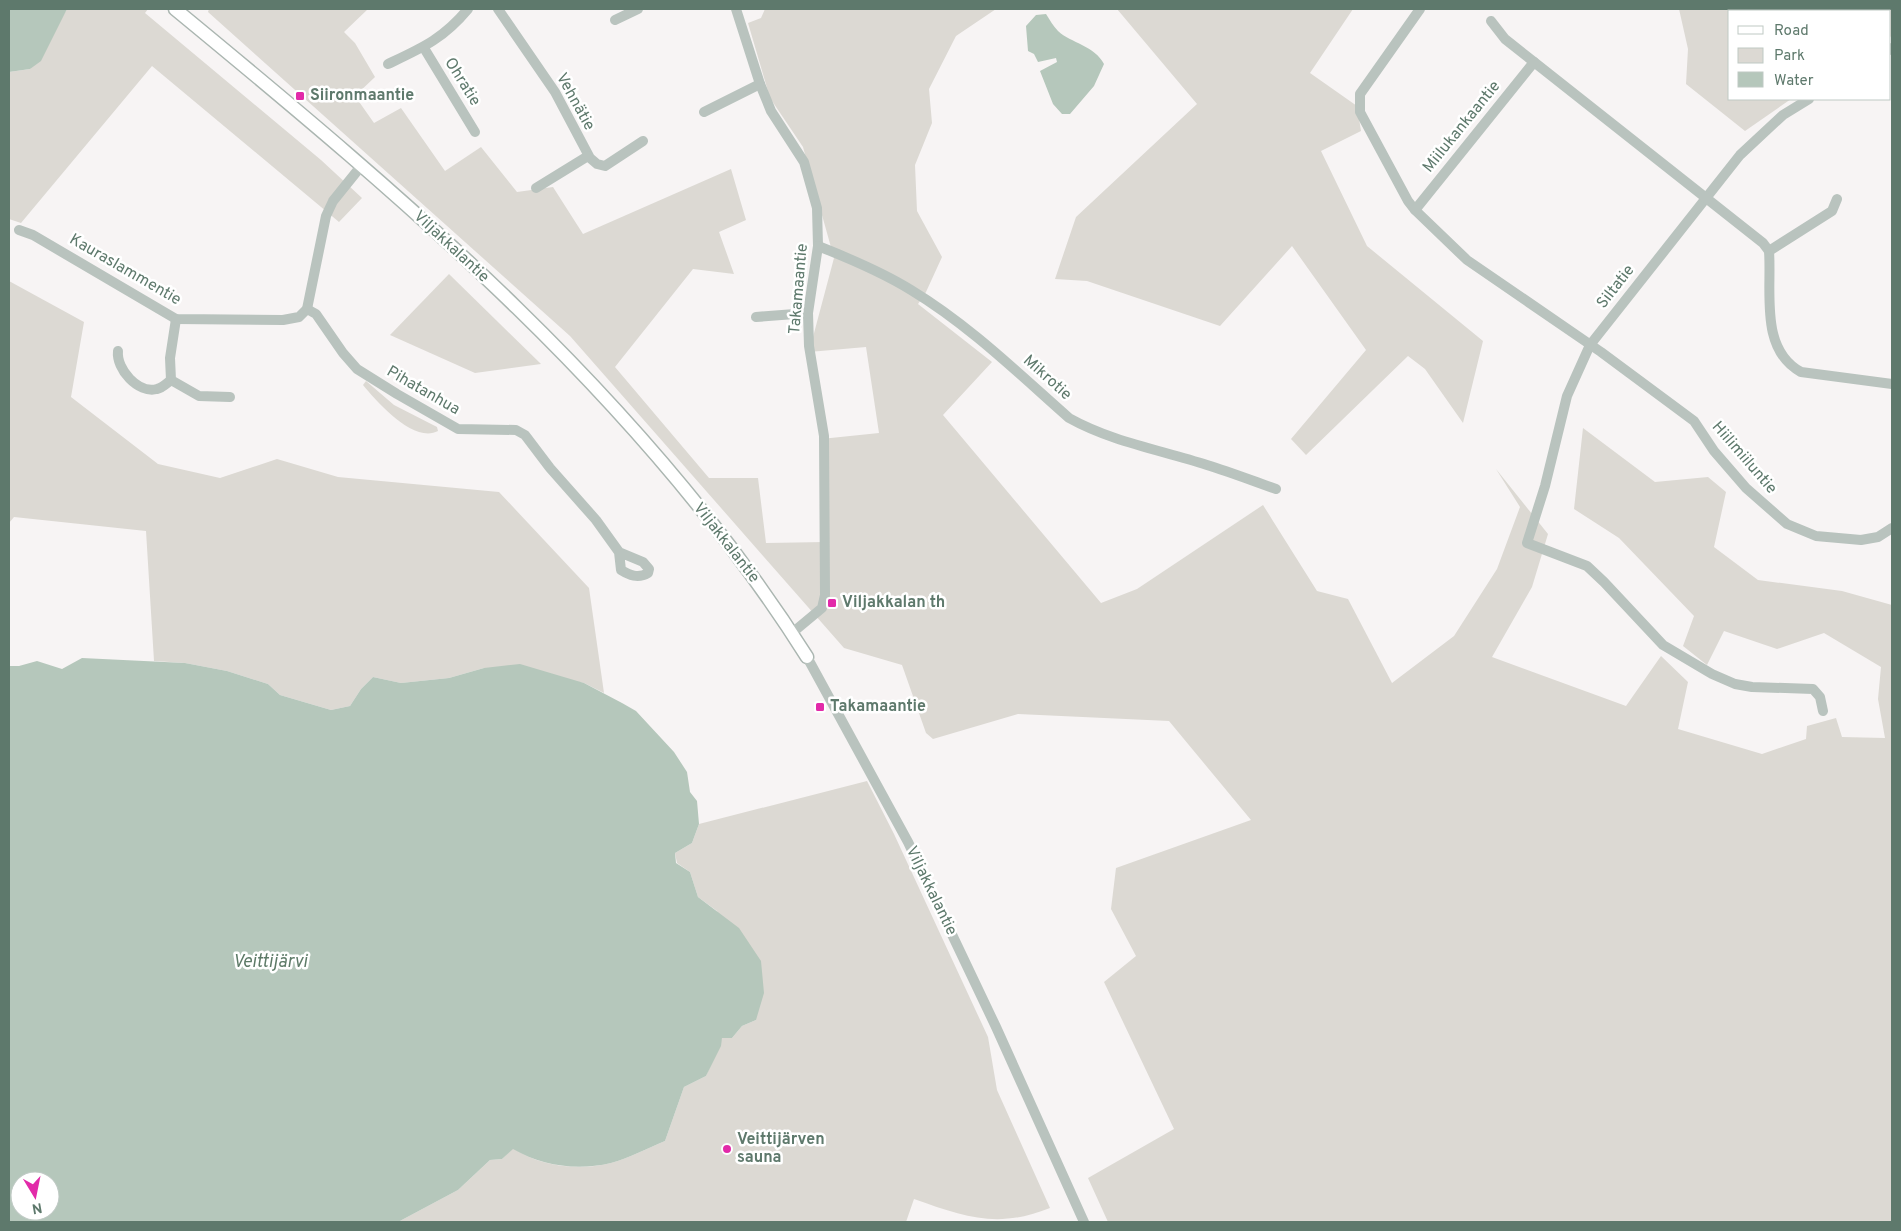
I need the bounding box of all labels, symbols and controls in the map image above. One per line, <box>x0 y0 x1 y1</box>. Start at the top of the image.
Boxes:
legend <box>1728 10 1891 100</box>
text: Road <box>1774 22 1809 41</box>
text: Park <box>1774 47 1805 66</box>
street label: Ohratie <box>439 54 485 110</box>
street label: Vehnätie <box>551 70 599 134</box>
text: Water <box>1774 72 1814 91</box>
street label: Miilukankaantie <box>1419 77 1505 177</box>
place label: Siironmaantie <box>310 86 414 106</box>
marker: Siironmaantie <box>294 90 306 102</box>
street label: Viljakkalantie <box>409 207 493 287</box>
street label: Kauraslammentie <box>65 230 185 310</box>
street label: Takamaantie <box>785 243 813 335</box>
street label: Siltatie <box>1593 261 1639 313</box>
street label: Mikrotie <box>1019 351 1075 405</box>
street label: Pihatanhua <box>383 362 463 420</box>
street label: Hiilimiiluntie <box>1707 418 1781 498</box>
street label: Viljakkalantie <box>688 499 764 587</box>
place label: Viljakkalan th <box>842 593 945 613</box>
marker: Viljakkalan th <box>826 597 838 609</box>
place label: Takamaantie <box>830 697 926 717</box>
marker: Takamaantie <box>814 701 826 713</box>
street label: Viljakkalantie <box>901 843 961 939</box>
water label: Veittijärvi <box>233 951 309 974</box>
place label: Veittijärven sauna <box>737 1130 825 1168</box>
marker: Veittijärven sauna <box>721 1143 733 1155</box>
north arrow <box>10 1171 60 1221</box>
text: N <box>31 1198 43 1217</box>

